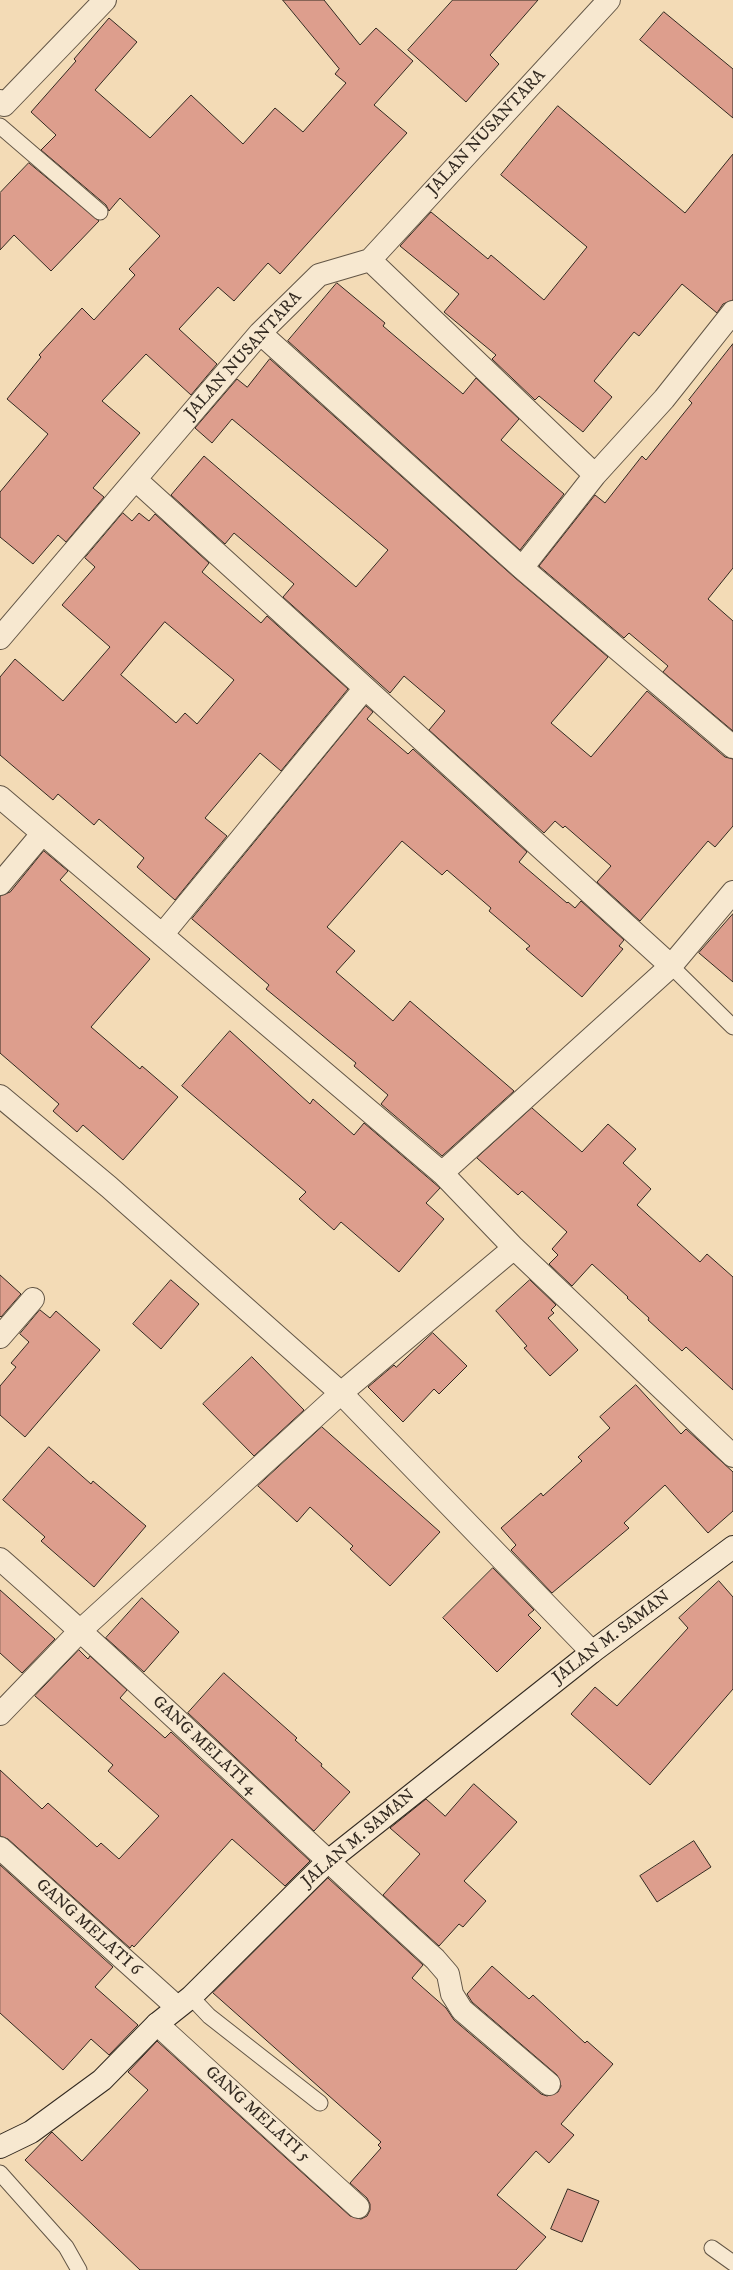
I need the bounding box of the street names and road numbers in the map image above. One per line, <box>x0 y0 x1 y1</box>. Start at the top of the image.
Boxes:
street label: JALAN NUSANTARA <box>423 66 551 200</box>
street label: JALAN NUSANTARA <box>181 288 307 424</box>
street label: JALAN M. SAMAN <box>549 1587 675 1689</box>
street label: GANG MELATI 4 <box>147 1692 261 1800</box>
street label: JALAN M. SAMAN <box>298 1786 420 1892</box>
street label: GANG MELATI 6 <box>31 1875 145 1981</box>
street label: GANG MELATI 5 <box>200 2062 314 2168</box>

